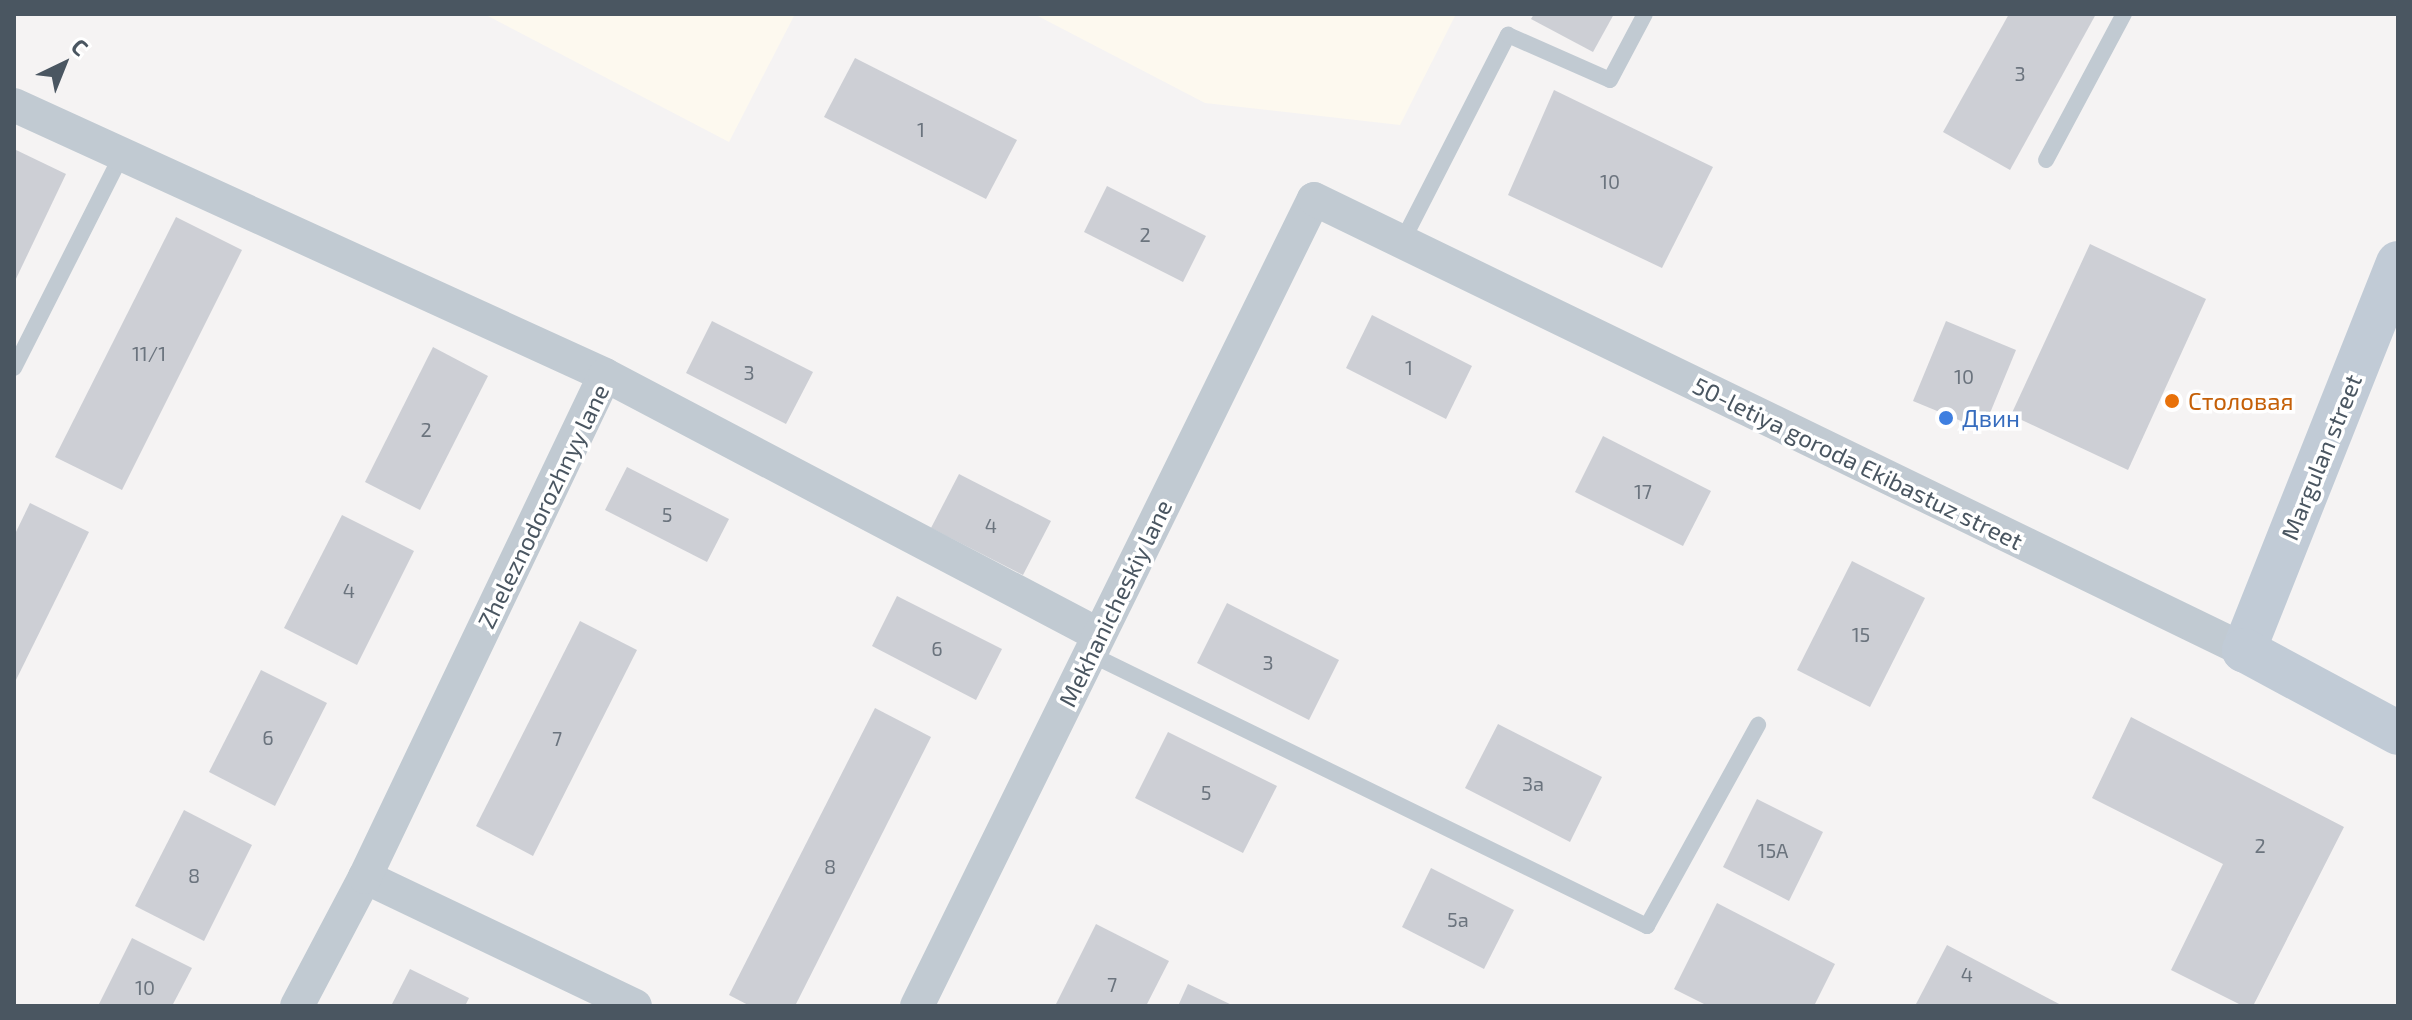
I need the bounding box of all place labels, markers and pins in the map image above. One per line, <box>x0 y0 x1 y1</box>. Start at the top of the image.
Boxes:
place label: Столовая <box>2188 387 2294 415</box>
marker: Столовая <box>2163 392 2181 410</box>
place label: Двин <box>1962 404 2020 432</box>
marker: Двин <box>1937 409 1955 427</box>

